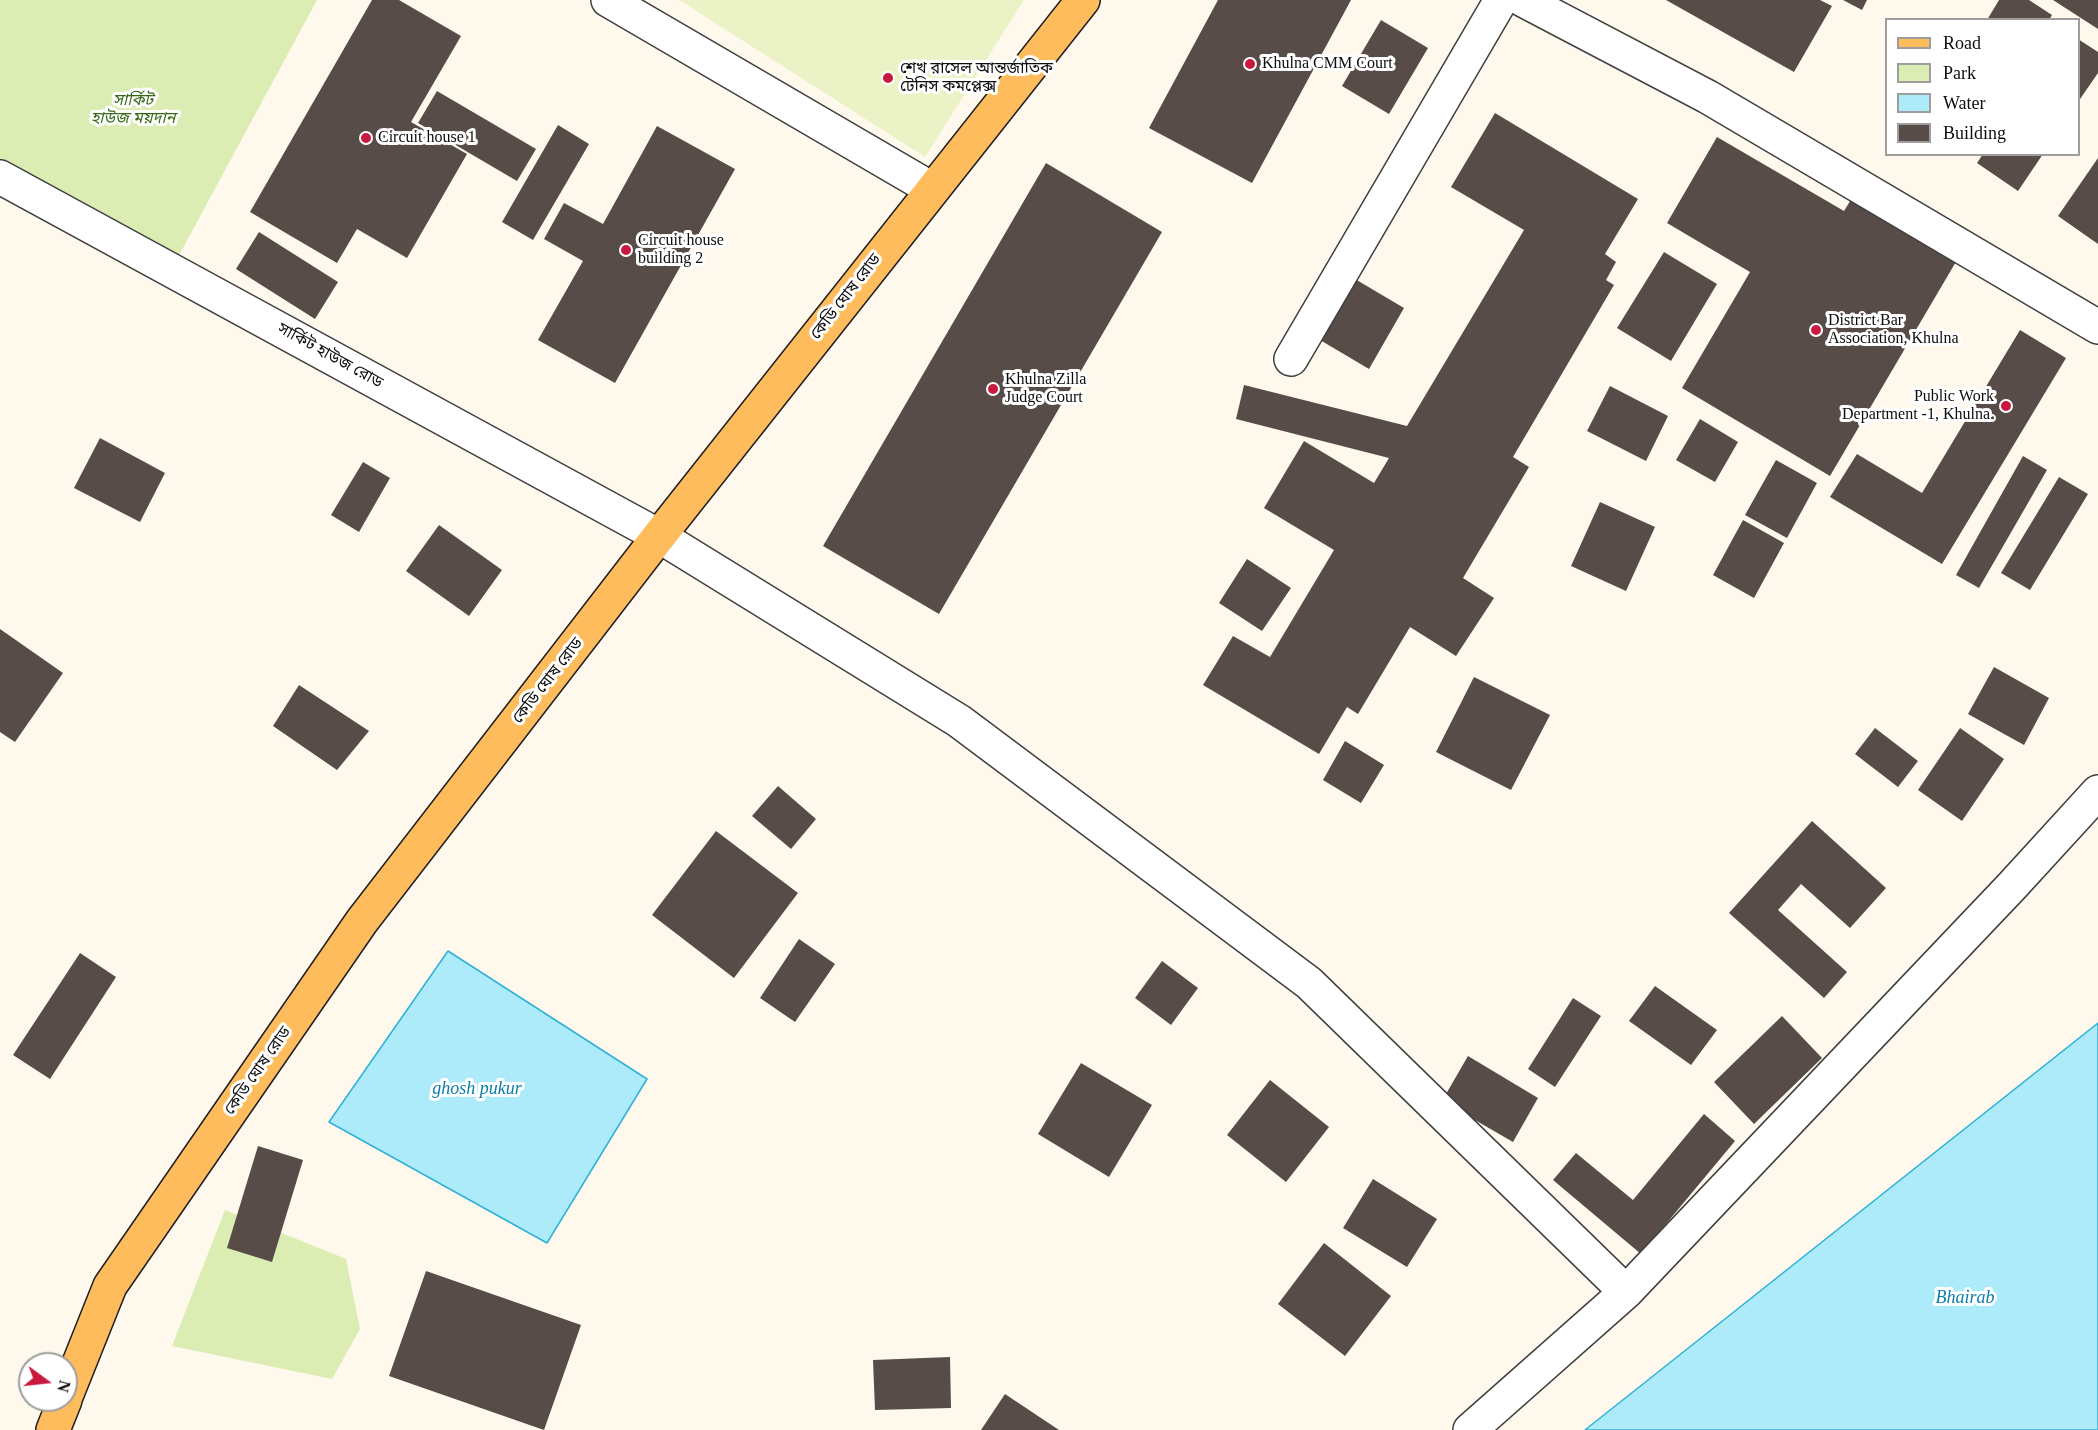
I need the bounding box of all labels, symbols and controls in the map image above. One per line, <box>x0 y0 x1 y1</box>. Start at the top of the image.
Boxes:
legend <box>1885 18 2080 156</box>
text: Road <box>1943 33 1981 53</box>
place label: Khulna CMM Court <box>1262 54 1393 74</box>
marker: Khulna CMM Court <box>1243 57 1257 71</box>
place label: শেখ রাসেল আন্তর্জাতিক টেনিস কমপ্লেক্স <box>900 59 1053 97</box>
text: Park <box>1943 63 1976 83</box>
marker: শেখ রাসেল আন্তর্জাতিক টেনিস কমপ্লেক্স <box>881 71 895 85</box>
park label: সার্কিট হাউজ ময়দান <box>91 91 175 129</box>
text: Water <box>1943 93 1986 113</box>
text: Building <box>1943 123 2006 143</box>
place label: Circuit house 1 <box>378 128 476 148</box>
marker: Circuit house 1 <box>359 131 373 145</box>
place label: Circuit house building 2 <box>638 231 724 269</box>
marker: Circuit house building 2 <box>619 243 633 257</box>
street label: কেডি ঘোষ রোড <box>807 250 885 344</box>
place label: District Bar Association, Khulna <box>1828 311 1959 349</box>
street label: সার্কিট হাউজ রোড <box>274 319 386 393</box>
marker: District Bar Association, Khulna <box>1809 323 1823 337</box>
place label: Khulna Zilla Judge Court <box>1005 370 1086 408</box>
marker: Khulna Zilla Judge Court <box>986 382 1000 396</box>
place label: Public Work Department -1, Khulna. <box>1842 387 1994 425</box>
marker: Public Work Department -1, Khulna. <box>1999 399 2013 413</box>
street label: কেডি ঘোষ রোড <box>509 634 587 728</box>
street label: কেডি ঘোষ রোড <box>221 1023 295 1119</box>
water label: ghosh pukur <box>432 1078 522 1100</box>
water label: Bhairab <box>1935 1287 1995 1309</box>
north arrow <box>18 1352 78 1412</box>
text: N <box>54 1378 74 1394</box>

